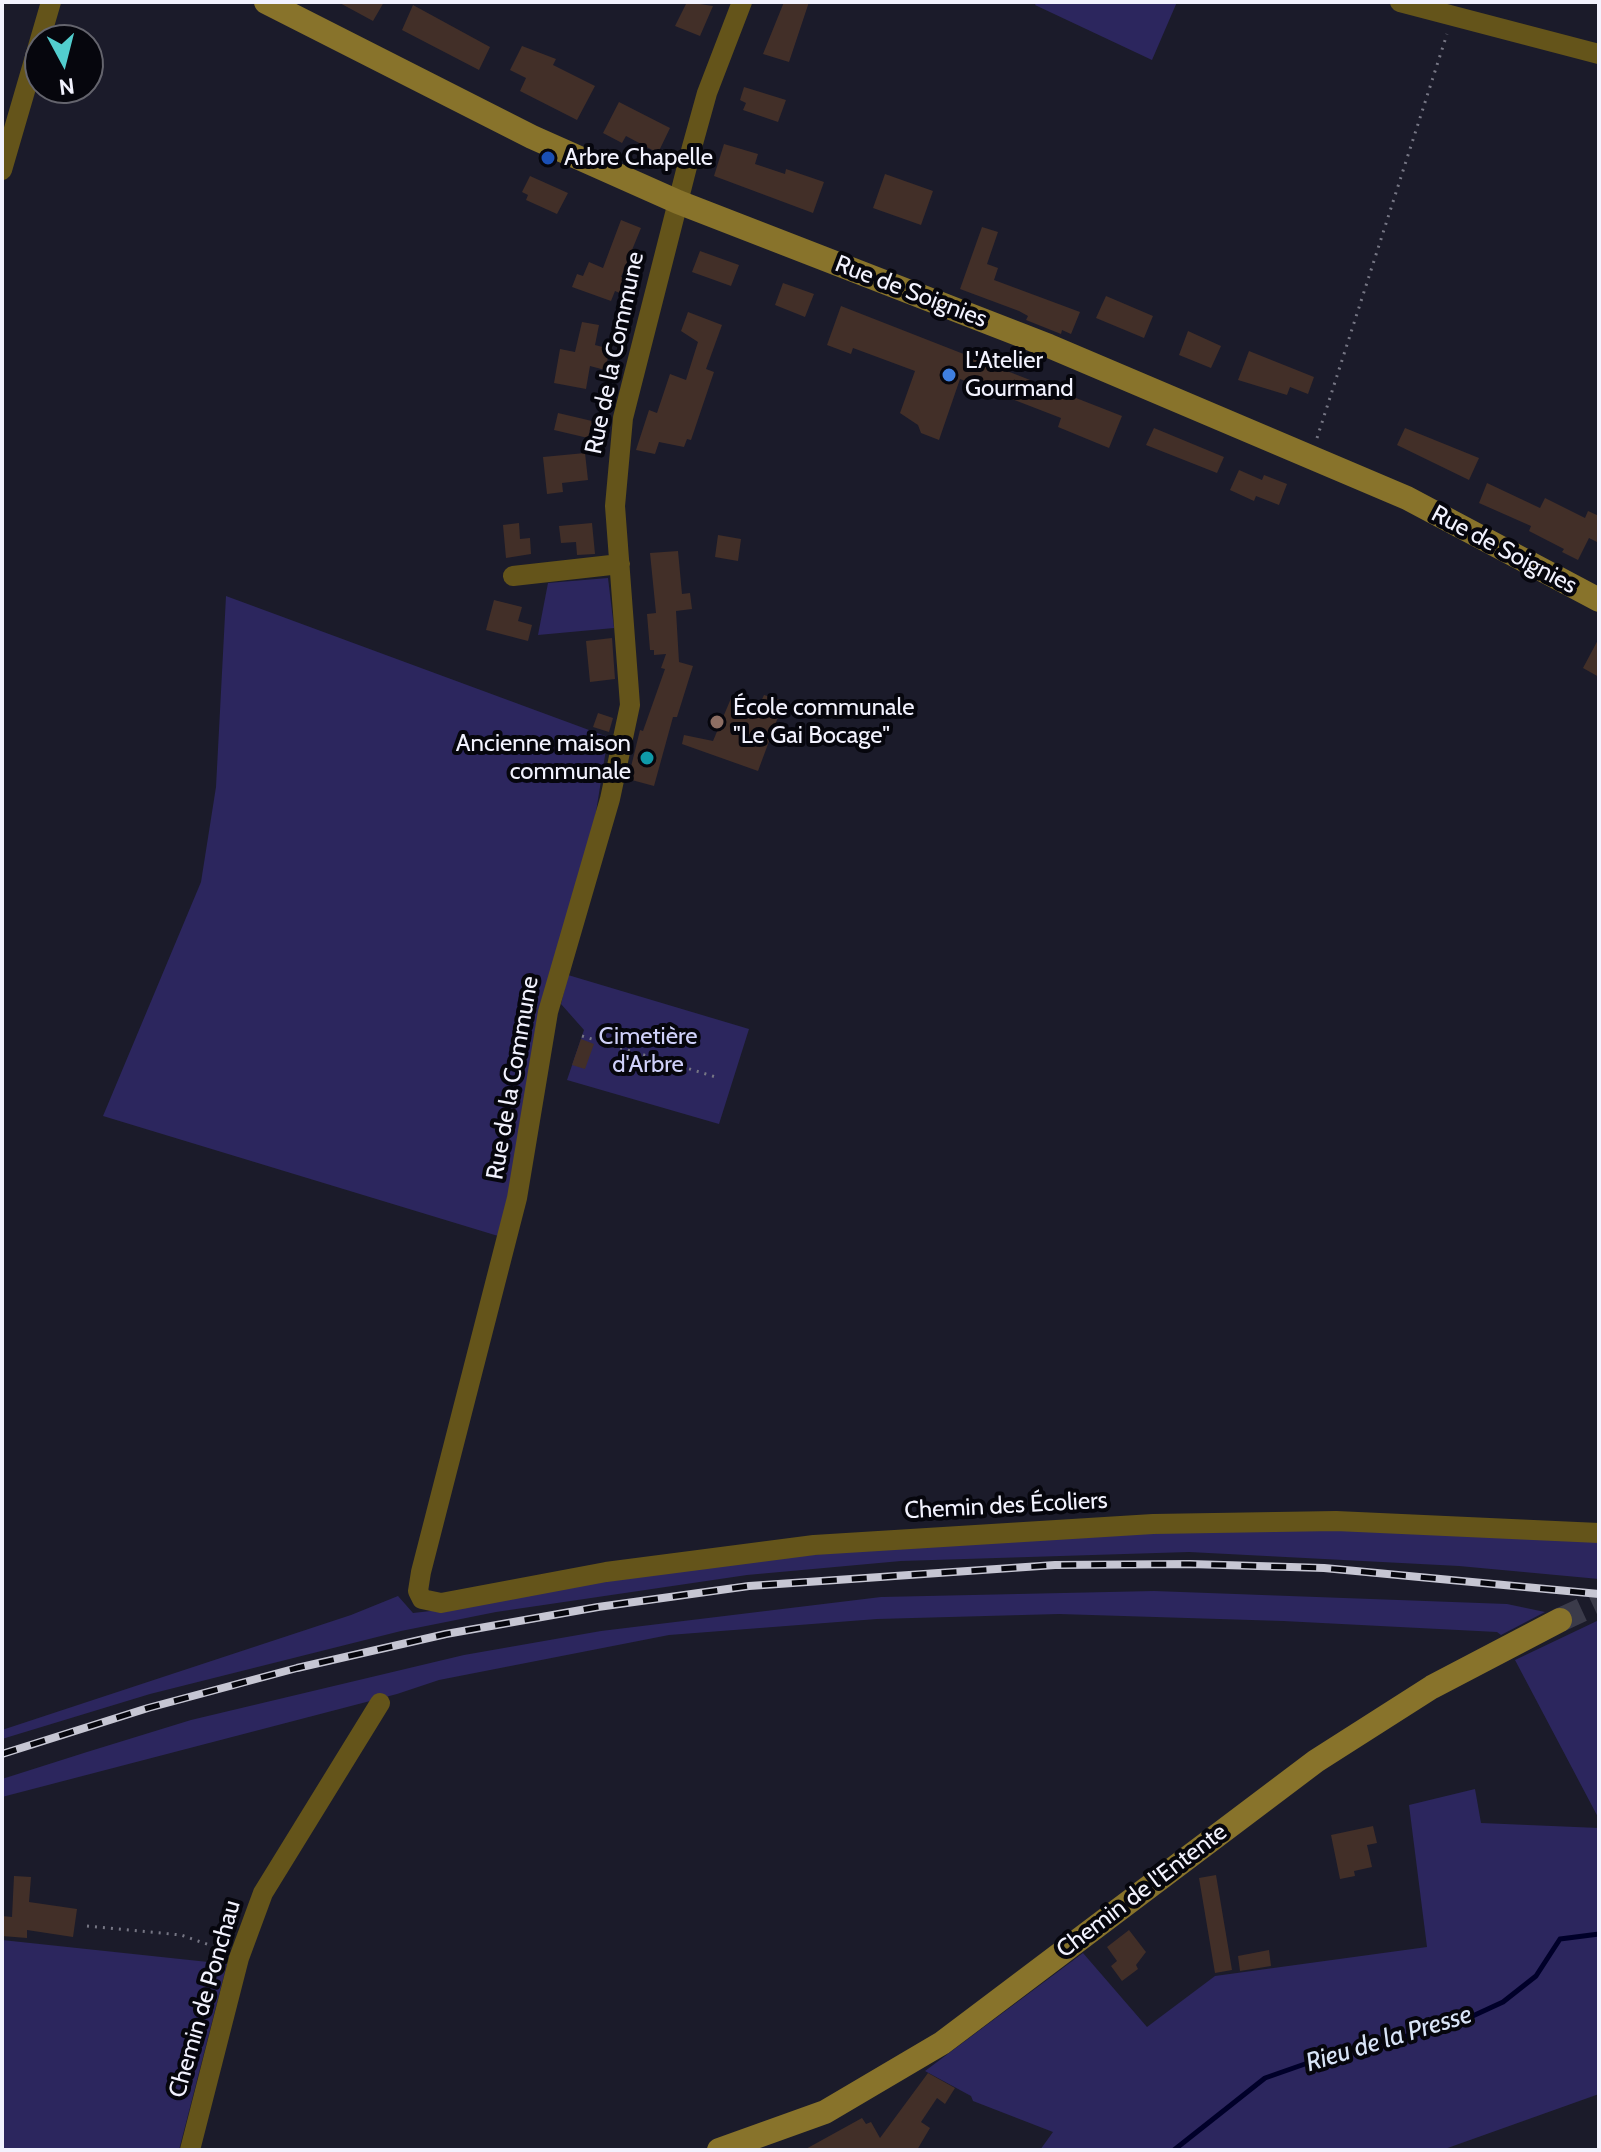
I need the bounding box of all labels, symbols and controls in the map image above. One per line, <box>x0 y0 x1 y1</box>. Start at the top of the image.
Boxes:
north arrow <box>24 24 104 104</box>
text: N <box>57 72 76 101</box>
place label: Arbre Chapelle <box>564 144 713 172</box>
marker: Arbre Chapelle <box>539 149 557 167</box>
street label: Rue de la Commune <box>579 249 651 457</box>
street label: Rue de Soignies <box>831 250 991 334</box>
place label: L'Atelier Gourmand <box>965 347 1074 403</box>
marker: L'Atelier Gourmand <box>940 366 958 384</box>
street label: Rue de Soignies <box>1426 500 1582 600</box>
place label: École communale "Le Gai Bocage" <box>733 694 914 750</box>
marker: École communale "Le Gai Bocage" <box>708 713 726 731</box>
place label: Ancienne maison communale <box>456 730 631 786</box>
marker: Ancienne maison communale <box>638 749 656 767</box>
street label: Rue de la Commune <box>481 974 545 1182</box>
park label: Cimetière d'Arbre <box>599 1023 697 1079</box>
street label: Chemin des Écoliers <box>904 1486 1108 1526</box>
street label: Chemin de l'Entente <box>1051 1818 1233 1964</box>
street label: Chemin de Ponchau <box>163 1897 247 2101</box>
water label: Rieu de la Presse <box>1302 1999 1476 2079</box>

